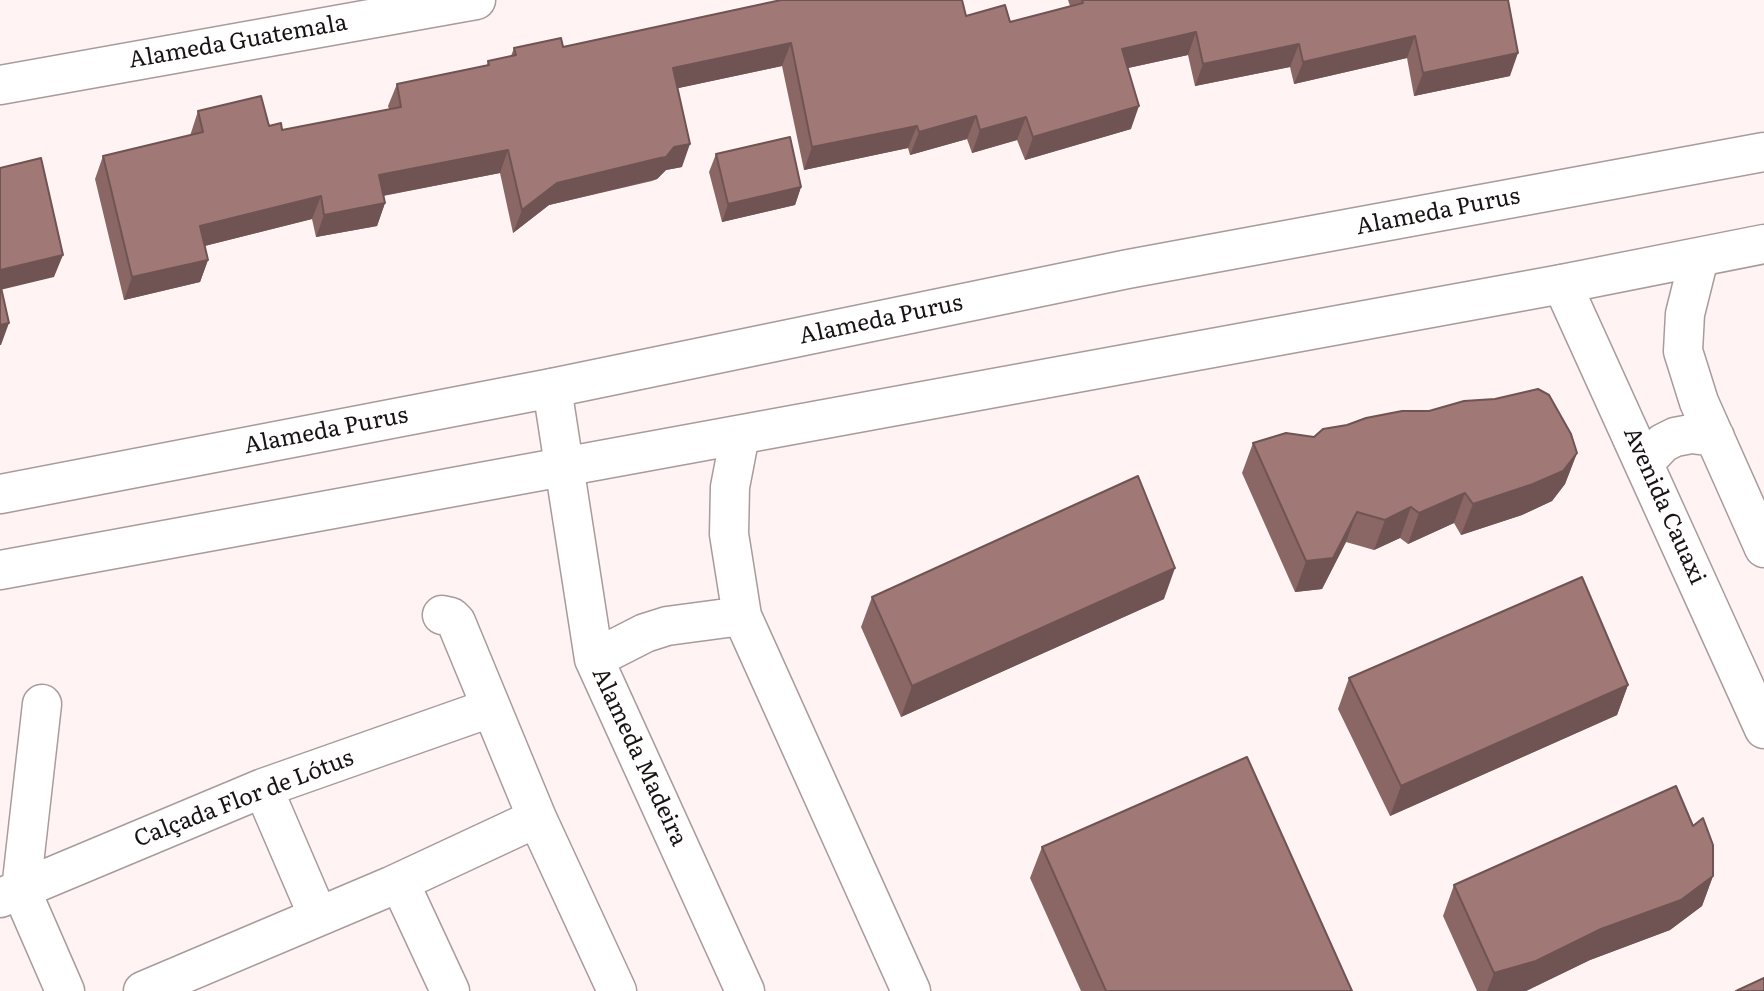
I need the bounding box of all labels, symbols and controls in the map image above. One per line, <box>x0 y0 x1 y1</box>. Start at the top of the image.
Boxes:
street label: Alameda Guatemala <box>127 9 349 75</box>
street label: Alameda Purus <box>1354 183 1522 241</box>
street label: Alameda Purus <box>797 289 965 351</box>
street label: Alameda Purus <box>242 402 410 460</box>
street label: Avenida Cauaxi <box>1617 423 1711 589</box>
street label: Alameda Madeira <box>586 663 692 851</box>
street label: Calçada Flor de Lótus <box>130 744 358 854</box>

